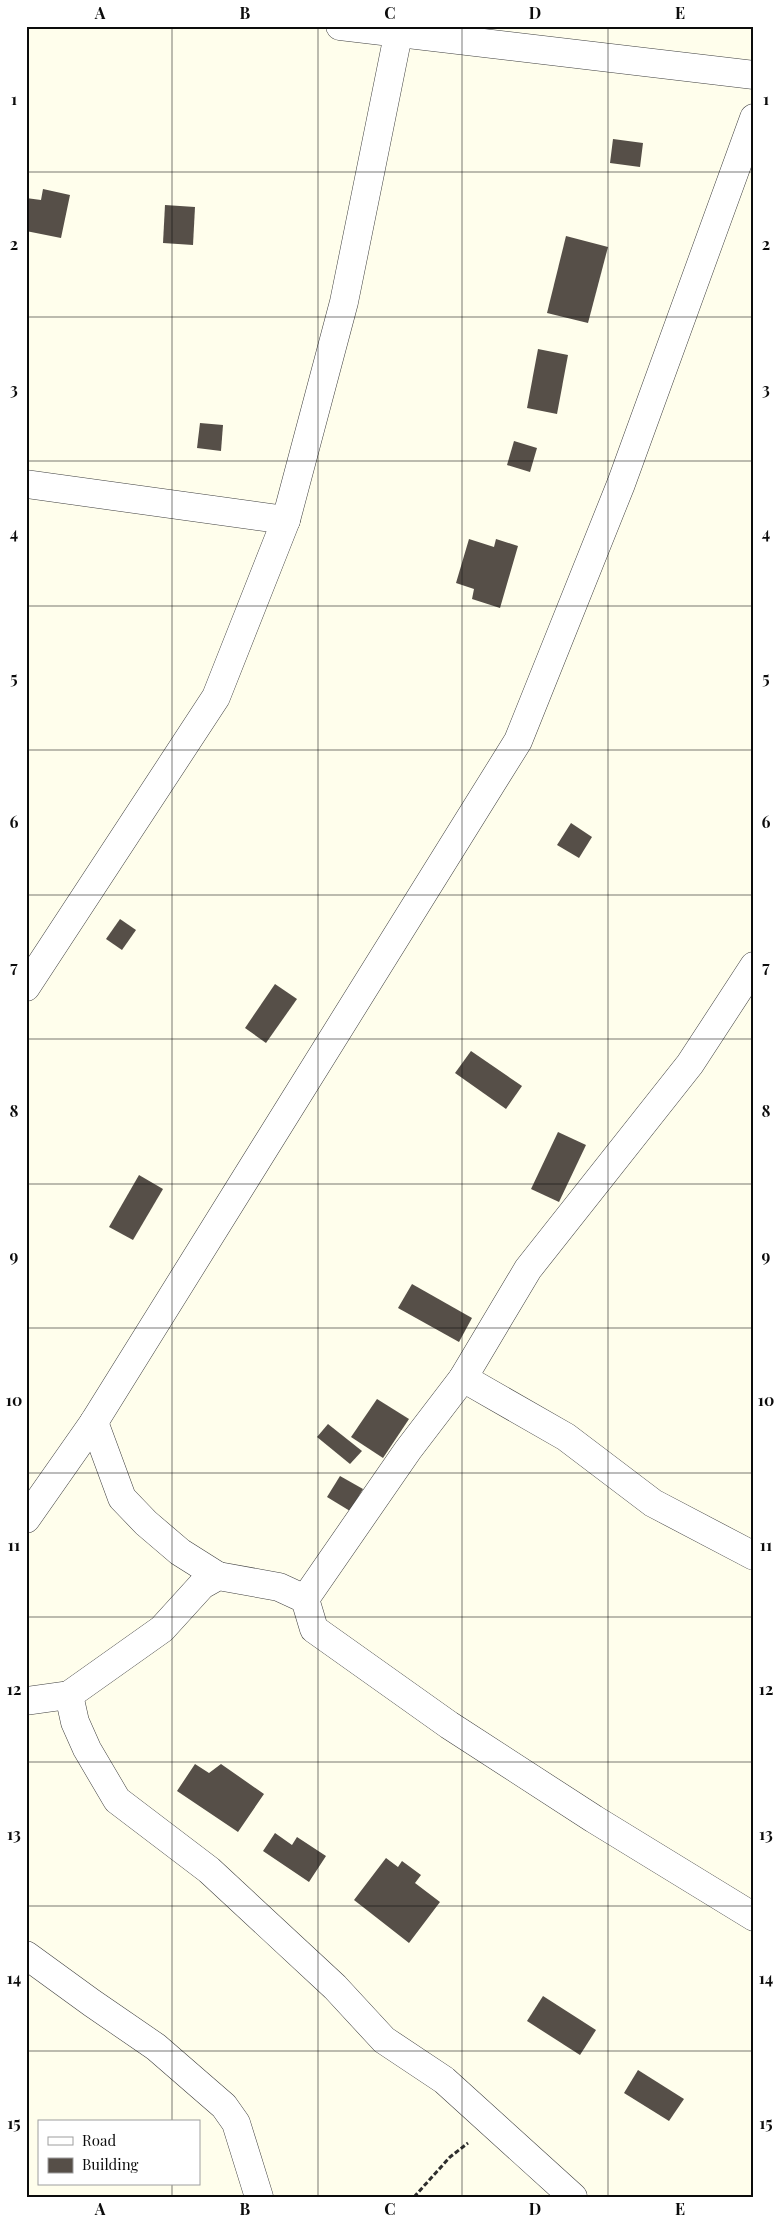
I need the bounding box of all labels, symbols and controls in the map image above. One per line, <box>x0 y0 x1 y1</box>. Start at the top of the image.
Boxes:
text: A <box>94 2 106 23</box>
text: B <box>240 2 251 23</box>
text: C <box>384 2 396 23</box>
text: D <box>529 2 541 23</box>
text: E <box>675 2 685 23</box>
text: 1 <box>11 88 17 109</box>
text: 1 <box>763 88 769 109</box>
text: 2 <box>10 233 18 254</box>
text: 2 <box>762 233 770 254</box>
text: 3 <box>10 378 18 399</box>
text: 3 <box>762 378 770 399</box>
text: 4 <box>10 522 18 543</box>
text: 4 <box>762 522 770 543</box>
text: 5 <box>10 667 18 688</box>
text: 5 <box>762 667 770 688</box>
text: 6 <box>10 811 19 832</box>
text: 6 <box>762 811 771 832</box>
text: 7 <box>10 956 18 977</box>
text: 7 <box>762 956 770 977</box>
text: 8 <box>10 1100 19 1121</box>
text: 8 <box>762 1100 771 1121</box>
text: 9 <box>10 1245 19 1266</box>
text: 9 <box>762 1245 771 1266</box>
text: 10 <box>6 1389 22 1410</box>
text: 10 <box>758 1389 774 1410</box>
text: 11 <box>8 1534 20 1555</box>
text: 11 <box>760 1534 772 1555</box>
text: 12 <box>7 1678 21 1699</box>
text: 12 <box>759 1678 773 1699</box>
text: 13 <box>7 1823 21 1844</box>
text: 13 <box>759 1823 773 1844</box>
text: 14 <box>7 1967 21 1988</box>
text: 14 <box>759 1967 773 1988</box>
text: 15 <box>7 2112 21 2133</box>
text: 15 <box>759 2112 773 2133</box>
legend <box>38 2120 200 2186</box>
text: Road <box>82 2130 116 2150</box>
text: Building <box>82 2154 139 2174</box>
text: A <box>94 2198 106 2219</box>
text: B <box>240 2198 251 2219</box>
text: C <box>384 2198 396 2219</box>
text: D <box>529 2198 541 2219</box>
text: E <box>675 2198 685 2219</box>

